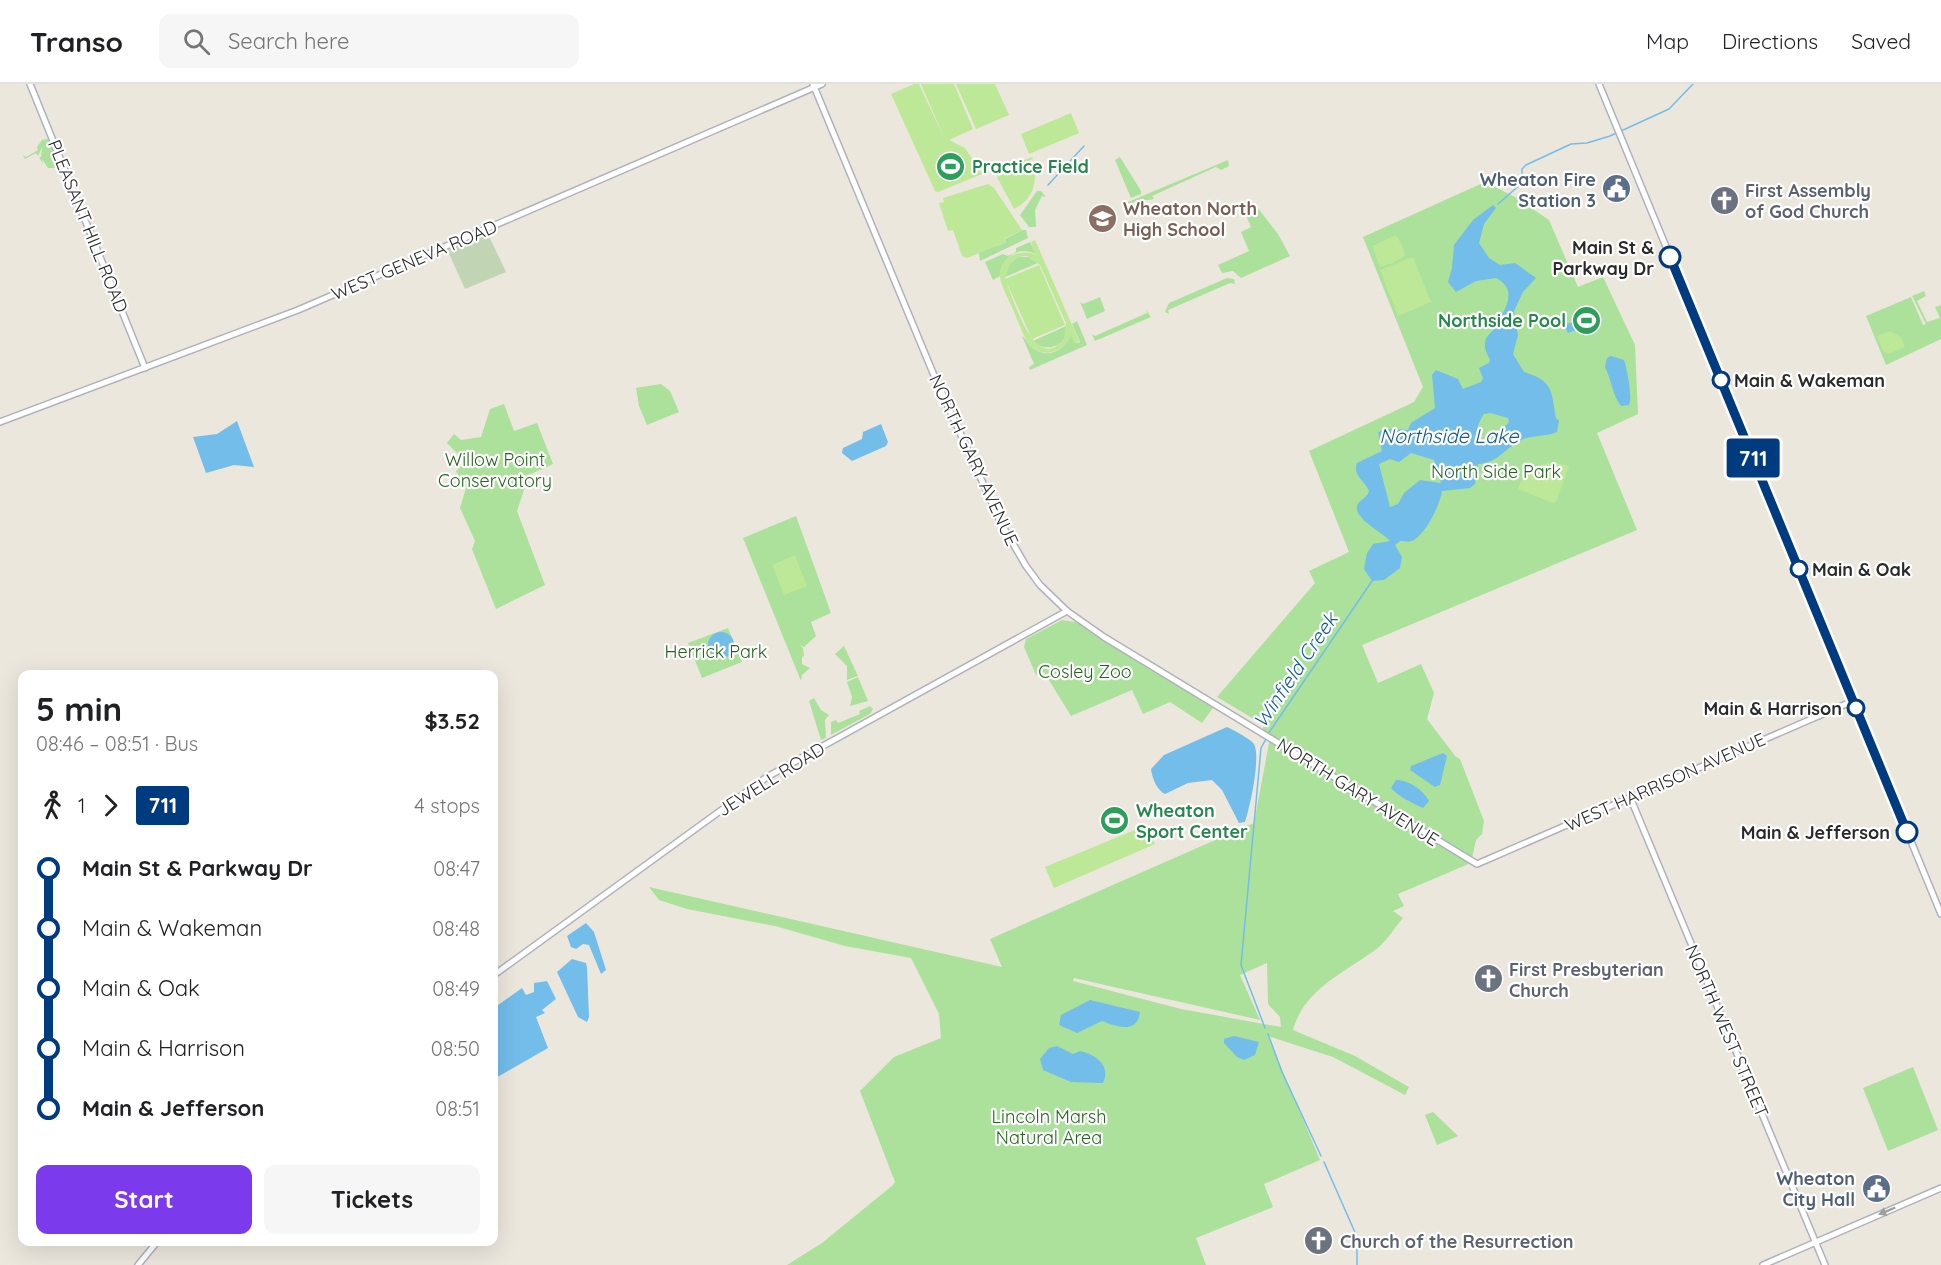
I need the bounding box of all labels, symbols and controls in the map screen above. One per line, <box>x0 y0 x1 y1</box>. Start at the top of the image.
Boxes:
search box <box>159 14 579 68</box>
text: Transo <box>30 24 123 59</box>
icon: search <box>180 25 213 58</box>
text: Search here <box>228 27 349 55</box>
text: Map <box>1646 28 1689 54</box>
text: Directions <box>1722 28 1818 54</box>
text: Saved <box>1851 28 1911 54</box>
street label: PLEASANT HILL ROAD <box>43 136 133 316</box>
sports icon: Practice Field <box>935 150 967 182</box>
place label: Practice Field <box>972 155 1089 178</box>
place label: Wheaton Fire Station 3 <box>1480 168 1596 212</box>
public building icon: Wheaton Fire Station 3 <box>1601 173 1633 205</box>
place label: First Assembly of God Church <box>1745 179 1871 223</box>
church icon: First Assembly of God Church <box>1708 184 1740 216</box>
place label: Wheaton North High School <box>1123 197 1257 241</box>
school or university icon: Wheaton North High School <box>1086 202 1118 234</box>
street label: WEST GENEVA ROAD <box>328 215 500 305</box>
place label: Main St & Parkway Dr <box>1552 236 1654 280</box>
marker: Main St & Parkway Dr <box>1659 246 1681 268</box>
sports icon: Northside Pool <box>1571 304 1603 336</box>
place label: Northside Pool <box>1438 309 1566 332</box>
place label: Main & Wakeman <box>1734 369 1885 392</box>
street label: NORTH GARY AVENUE <box>924 371 1024 549</box>
marker: Main & Wakeman <box>1712 371 1730 389</box>
water label: Northside Lake <box>1379 423 1519 448</box>
line badge: 711 <box>1718 438 1788 478</box>
text: 711 <box>1739 445 1767 471</box>
park label: Willow Point Conservatory <box>438 448 552 492</box>
park label: North Side Park <box>1431 460 1561 483</box>
place label: Main & Oak <box>1812 558 1911 581</box>
marker: Main & Oak <box>1790 560 1808 578</box>
water label: Winfield Creek <box>1247 606 1344 732</box>
park label: Herrick Park <box>665 640 767 663</box>
park label: Cosley Zoo <box>1038 660 1132 683</box>
text: 5 min <box>36 688 122 729</box>
place label: Main & Harrison <box>1703 697 1842 720</box>
marker: Main & Harrison <box>1847 699 1865 717</box>
text: $3.52 <box>424 707 480 735</box>
street label: WEST HARRISON AVENUE <box>1561 727 1769 837</box>
text: 08:46 – 08:51 · Bus <box>36 731 198 756</box>
street label: NORTH GARY AVENUE <box>1273 733 1443 851</box>
street label: JEWELL ROAD <box>713 737 829 821</box>
icon: walk <box>36 789 69 822</box>
icon: forward <box>94 789 127 822</box>
text: 711 <box>148 792 177 818</box>
text: 1 <box>78 793 85 818</box>
text: 4 stops <box>414 793 480 818</box>
place label: Wheaton Sport Center <box>1136 799 1248 843</box>
sports icon: Wheaton Sport Center <box>1099 804 1131 836</box>
place label: Main & Jefferson <box>1741 821 1890 844</box>
marker: Main & Jefferson <box>1896 821 1918 843</box>
text: Main St & Parkway Dr <box>82 854 313 882</box>
text: 08:47 <box>433 856 480 881</box>
text: Main & Wakeman <box>82 914 262 942</box>
text: 08:48 <box>432 916 480 941</box>
street label: NORTH WEST STREET <box>1680 941 1774 1121</box>
place label: First Presbyterian Church <box>1509 958 1664 1002</box>
church icon: First Presbyterian Church <box>1472 963 1504 995</box>
text: Main & Oak <box>82 974 200 1002</box>
text: 08:49 <box>432 976 480 1001</box>
text: Main & Harrison <box>82 1034 245 1062</box>
text: 08:50 <box>431 1036 480 1061</box>
text: Main & Jefferson <box>82 1094 264 1122</box>
text: 08:51 <box>435 1096 480 1121</box>
park label: Lincoln Marsh Natural Area <box>992 1105 1106 1149</box>
button: Start <box>36 1165 252 1234</box>
button: Tickets <box>264 1165 480 1234</box>
place label: Wheaton City Hall <box>1776 1167 1855 1211</box>
public building icon: Wheaton City Hall <box>1860 1172 1892 1204</box>
one-way arrow <box>1878 1206 1896 1216</box>
church icon: Church of the Resurrection <box>1303 1225 1335 1257</box>
place label: Church of the Resurrection <box>1340 1230 1573 1253</box>

